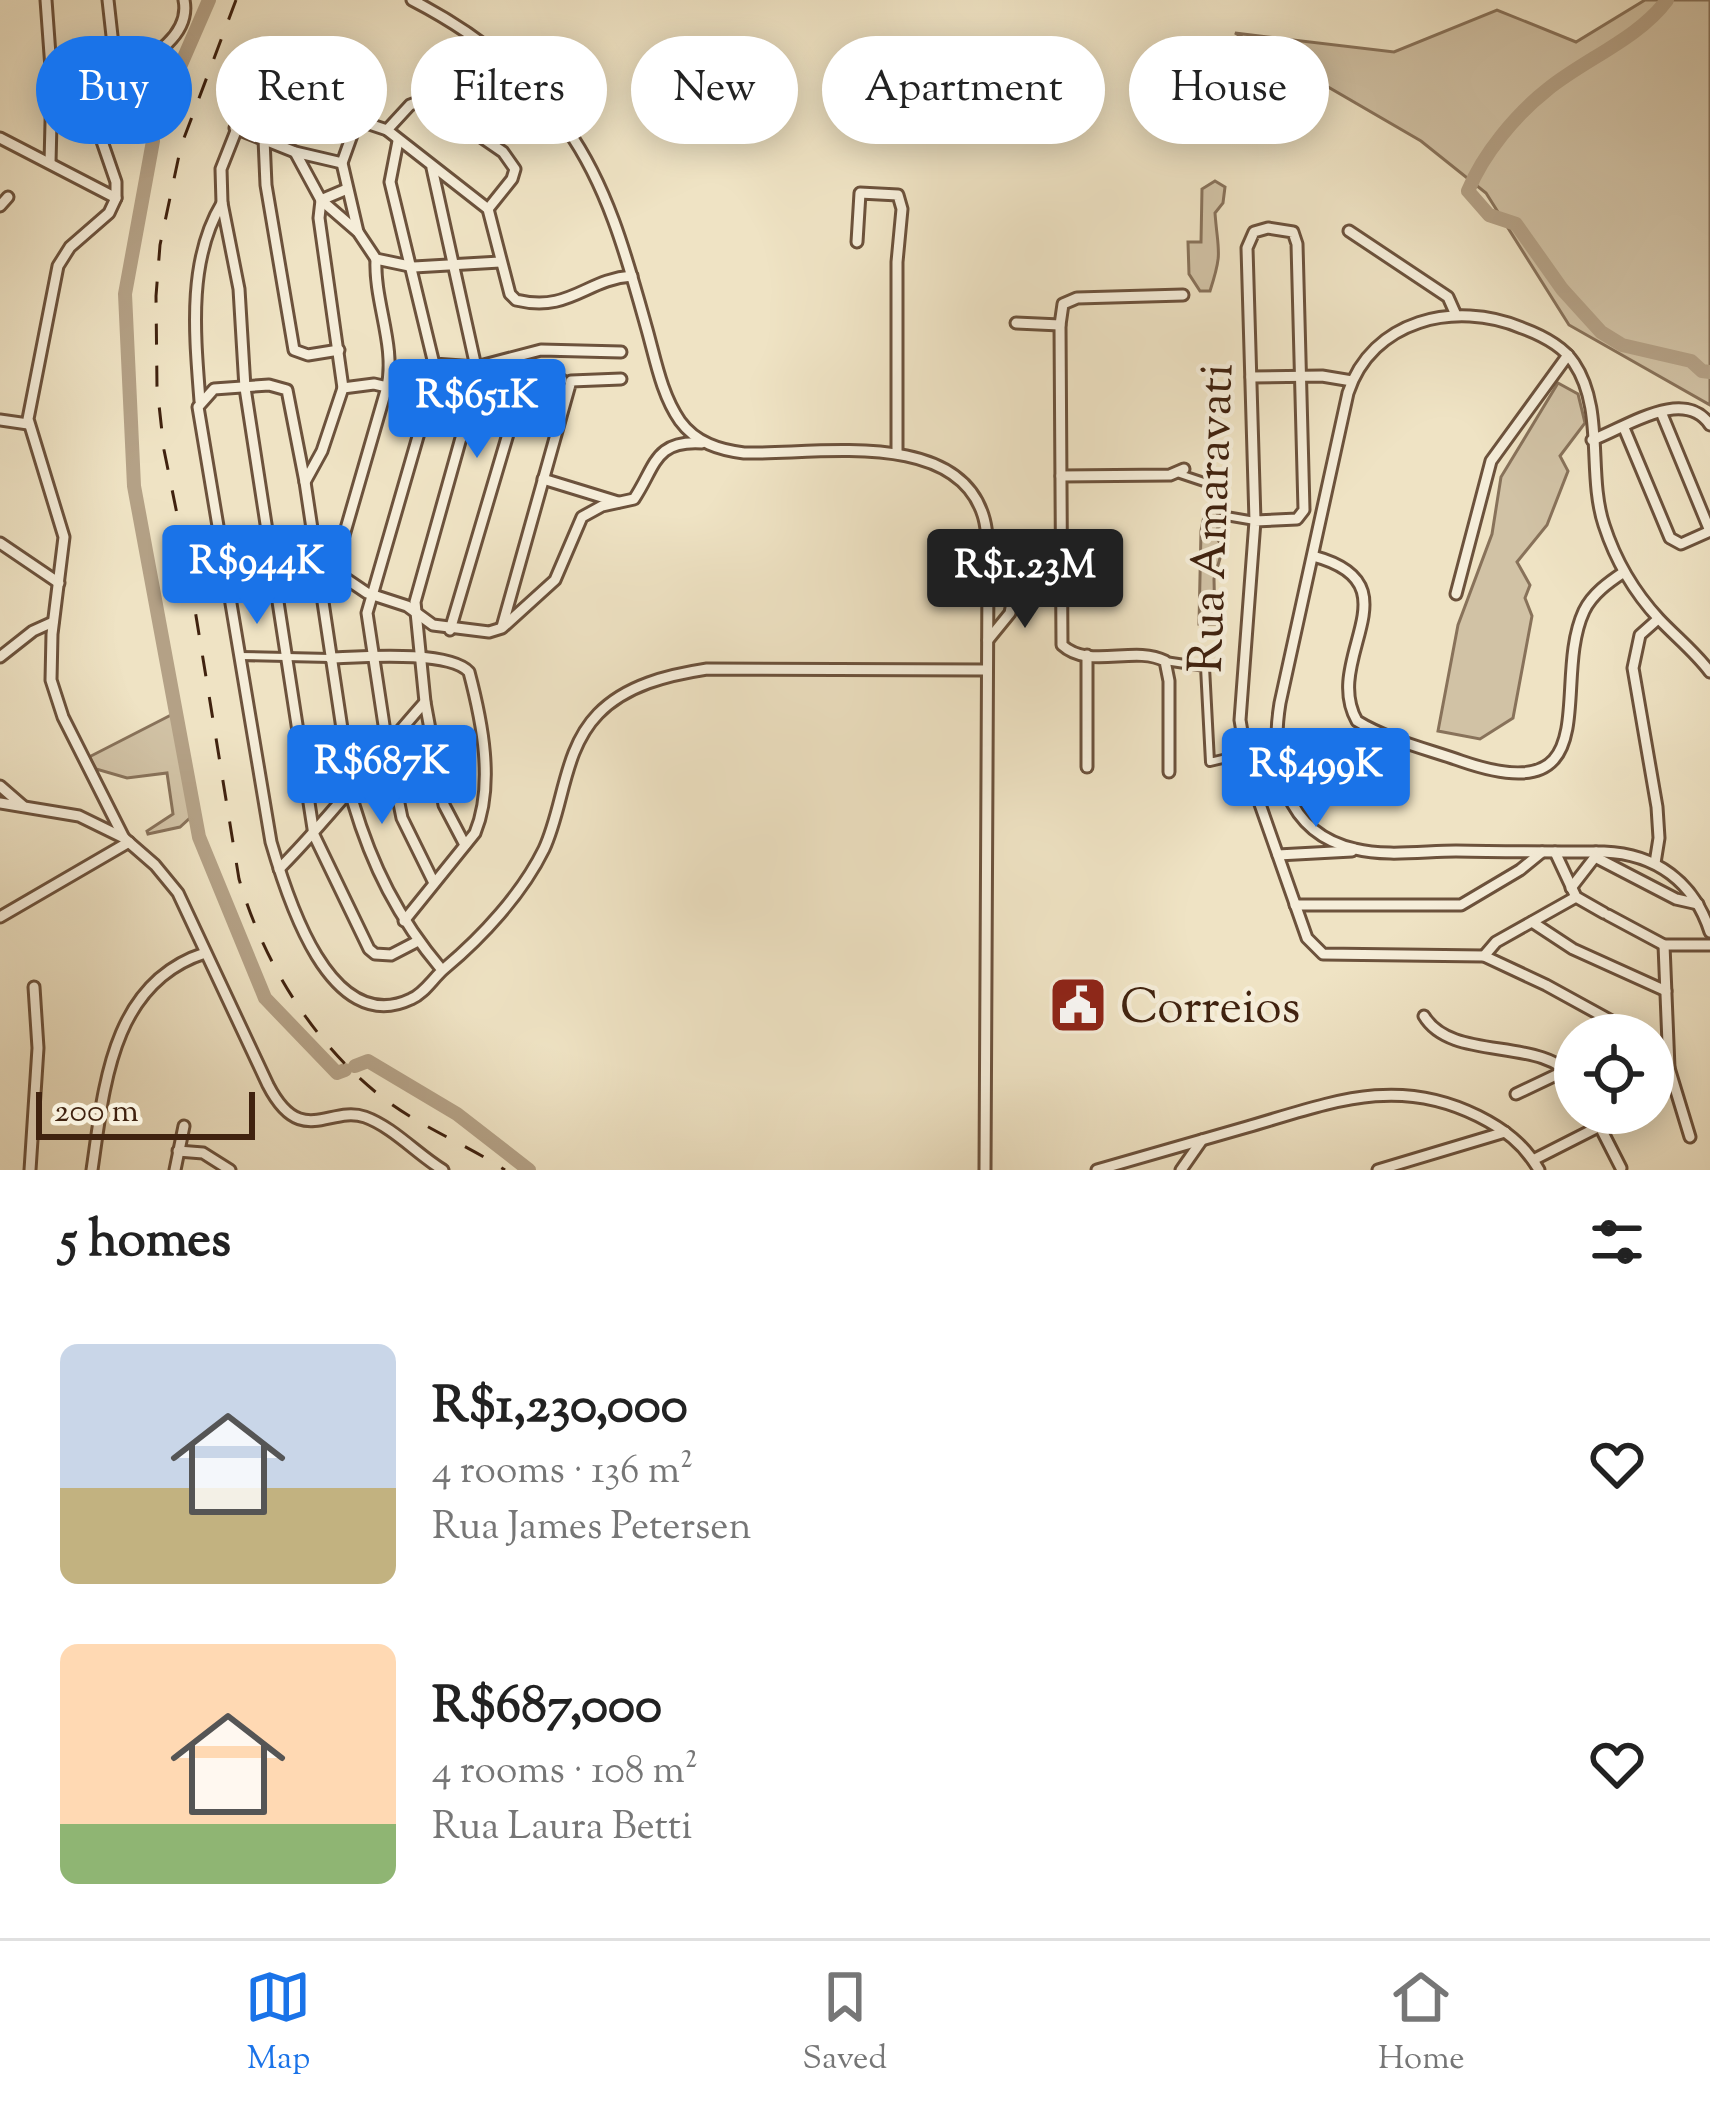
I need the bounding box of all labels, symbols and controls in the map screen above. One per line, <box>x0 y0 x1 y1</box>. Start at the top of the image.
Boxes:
chip: Buy <box>36 36 192 144</box>
chip: Rent <box>216 36 387 144</box>
chip: Filters <box>411 36 607 144</box>
chip: New <box>631 36 798 144</box>
chip: Apartment <box>822 36 1105 144</box>
chip: House <box>1129 36 1329 144</box>
pin: R$651K <box>379 359 575 461</box>
street label: Rua Amaravati <box>1175 362 1254 674</box>
text: R$651K <box>415 370 539 426</box>
pin: R$944K <box>159 525 355 627</box>
pin: R$1.23M <box>914 529 1136 631</box>
text: R$944K <box>189 536 325 592</box>
text: R$1.23M <box>954 540 1096 596</box>
pin: R$687K <box>284 725 480 827</box>
pin: R$499K <box>1218 728 1414 830</box>
text: R$687K <box>314 736 450 792</box>
text: R$499K <box>1249 739 1383 795</box>
public building icon: Correios <box>1047 974 1109 1036</box>
place label: Correios <box>1120 976 1300 1045</box>
map controls <box>1554 1014 1674 1134</box>
button: locate <box>1554 1014 1674 1134</box>
scale bar <box>36 1086 255 1139</box>
text: 200 m <box>54 1089 139 1137</box>
text: 5 homes <box>60 1206 231 1279</box>
icon: filters <box>1584 1209 1650 1275</box>
text: R$1,230,000 <box>432 1372 688 1445</box>
icon: home <box>156 1392 300 1536</box>
icon: heart <box>1584 1431 1650 1497</box>
text: 4 rooms · 136 m² <box>432 1445 693 1501</box>
text: Rua James Petersen <box>432 1501 752 1557</box>
text: R$687,000 <box>432 1672 662 1745</box>
icon: home <box>156 1692 300 1836</box>
icon: heart <box>1584 1731 1650 1797</box>
text: 4 rooms · 108 m² <box>432 1745 698 1801</box>
text: Rua Laura Betti <box>432 1801 692 1857</box>
tab: Map <box>245 1964 311 2084</box>
tab: Saved <box>802 1964 887 2084</box>
tab: Home <box>1378 1964 1465 2084</box>

